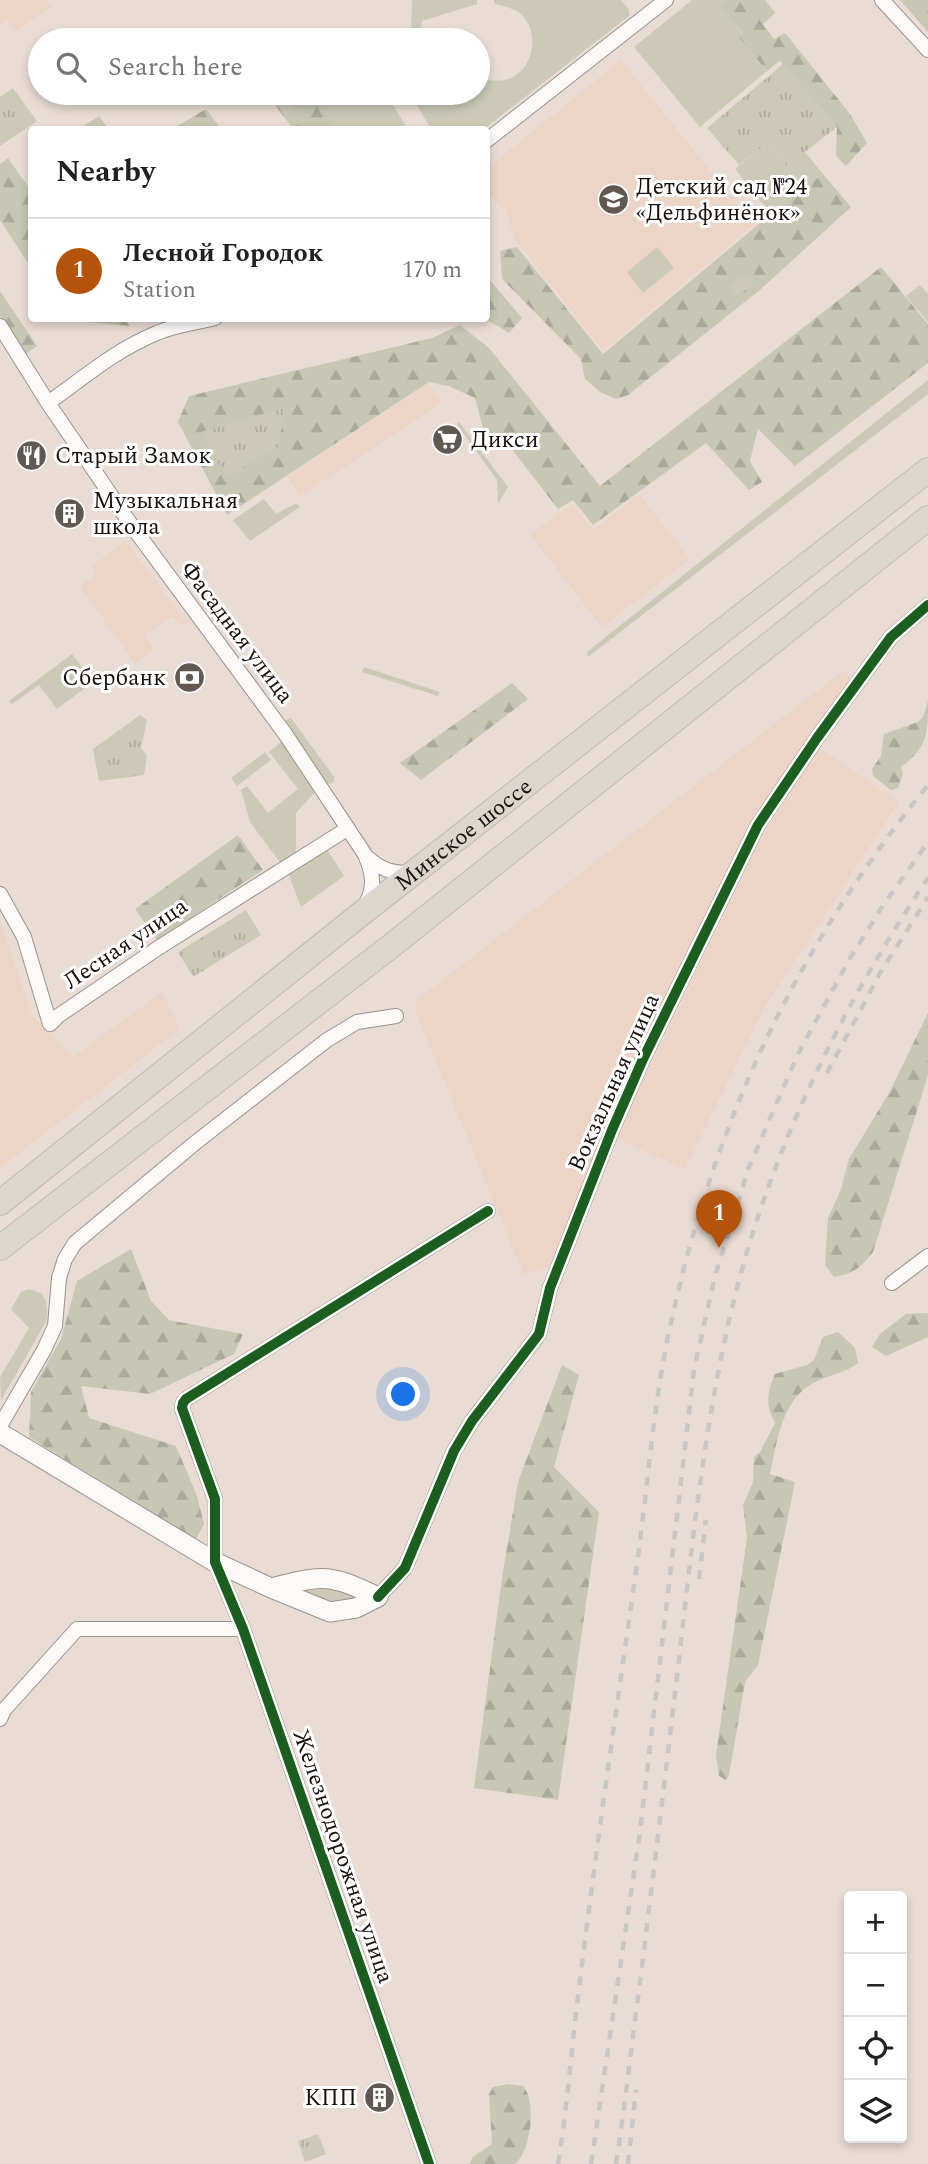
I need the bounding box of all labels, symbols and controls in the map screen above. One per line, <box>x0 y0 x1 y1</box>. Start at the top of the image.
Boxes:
search box <box>28 28 490 105</box>
text: Search here <box>108 47 243 87</box>
icon: search <box>52 48 90 86</box>
text: Nearby <box>56 149 155 195</box>
place label: Детский сад №24 «Дельфинёнок» <box>636 170 808 231</box>
school or university icon: Детский сад №24 «Дельфинёнок» <box>596 182 630 216</box>
text: Лесной Городок <box>123 233 323 273</box>
text: 1 <box>73 253 85 288</box>
text: 170 m <box>402 253 462 288</box>
text: Station <box>123 273 196 308</box>
supermarket icon: Дикси <box>431 422 465 456</box>
place label: Дикси <box>471 423 539 458</box>
restaurant icon: Старый Замок <box>15 438 49 472</box>
place label: Старый Замок <box>55 439 211 474</box>
place label: Музыкальная школа <box>93 484 238 545</box>
building icon: Музыкальная школа <box>53 496 87 530</box>
street label: Фасадная улица <box>172 554 302 711</box>
bank icon: Сбербанк <box>172 660 206 694</box>
place label: Сбербанк <box>62 661 166 696</box>
street label: Минское шоссе <box>388 770 540 900</box>
street label: Лесная улица <box>57 890 195 999</box>
street label: Вокзальная улица <box>559 988 669 1177</box>
pin: 1 <box>696 1190 742 1248</box>
your location <box>386 1377 420 1411</box>
street label: Железнодорожная улица <box>283 1725 403 1988</box>
map controls <box>844 1891 907 2143</box>
button: + <box>844 1891 907 1954</box>
button: − <box>844 1954 907 2017</box>
button: locate <box>844 2017 907 2080</box>
building icon: КПП <box>363 2080 397 2114</box>
button: layers <box>844 2080 907 2143</box>
place label: КПП <box>305 2081 357 2116</box>

